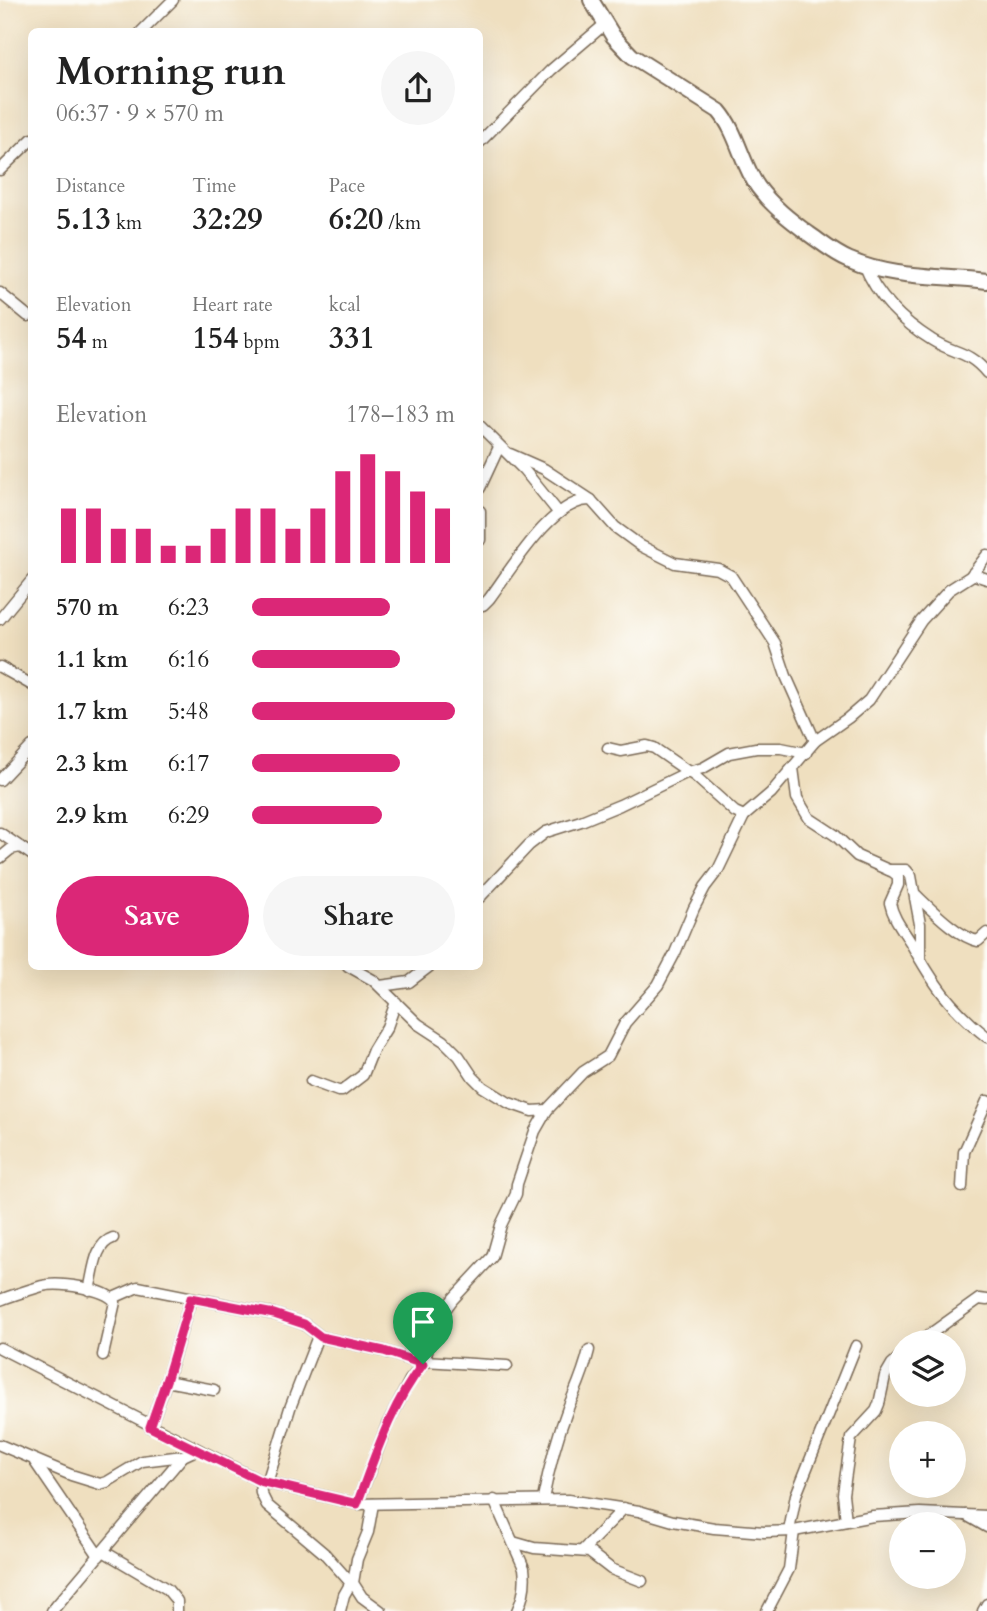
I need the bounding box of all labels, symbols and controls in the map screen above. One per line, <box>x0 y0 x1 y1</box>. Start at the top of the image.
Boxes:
text: Morning run <box>56 46 286 98</box>
button: share <box>381 51 455 125</box>
text: 06:37 · 9 × 570 m <box>56 98 224 129</box>
text: Distance <box>56 173 125 199</box>
text: Time <box>192 173 236 199</box>
text: Pace <box>329 173 365 199</box>
text: 5.13 <box>56 199 111 240</box>
text: 32:29 <box>192 199 263 240</box>
text: 6:20 <box>329 199 383 240</box>
text: km <box>111 210 142 236</box>
text: /km <box>383 210 421 236</box>
text: Elevation <box>56 292 131 318</box>
text: Heart rate <box>192 292 273 318</box>
text: kcal <box>329 292 361 318</box>
text: 54 <box>56 318 87 359</box>
text: 154 <box>192 318 238 359</box>
text: 331 <box>329 318 375 359</box>
text: m <box>87 329 108 355</box>
text: bpm <box>238 329 280 355</box>
text: Elevation <box>56 399 147 430</box>
text: 178–183 m <box>346 399 455 430</box>
text: 570 m <box>56 592 119 623</box>
text: 6:23 <box>168 592 209 623</box>
text: 1.1 km <box>56 644 128 675</box>
text: 6:16 <box>168 644 209 675</box>
text: 1.7 km <box>56 696 128 727</box>
text: 5:48 <box>168 696 209 727</box>
text: 2.3 km <box>56 748 128 779</box>
text: 6:17 <box>168 748 209 779</box>
text: 2.9 km <box>56 800 128 831</box>
text: 6:29 <box>168 800 209 831</box>
button: Save <box>56 876 249 956</box>
button: Share <box>263 876 455 956</box>
pin <box>393 1292 453 1364</box>
icon: arrive <box>404 1303 442 1341</box>
map controls <box>889 1330 966 1589</box>
button: layers <box>889 1330 966 1407</box>
button: + <box>889 1421 966 1498</box>
button: − <box>889 1512 966 1589</box>

